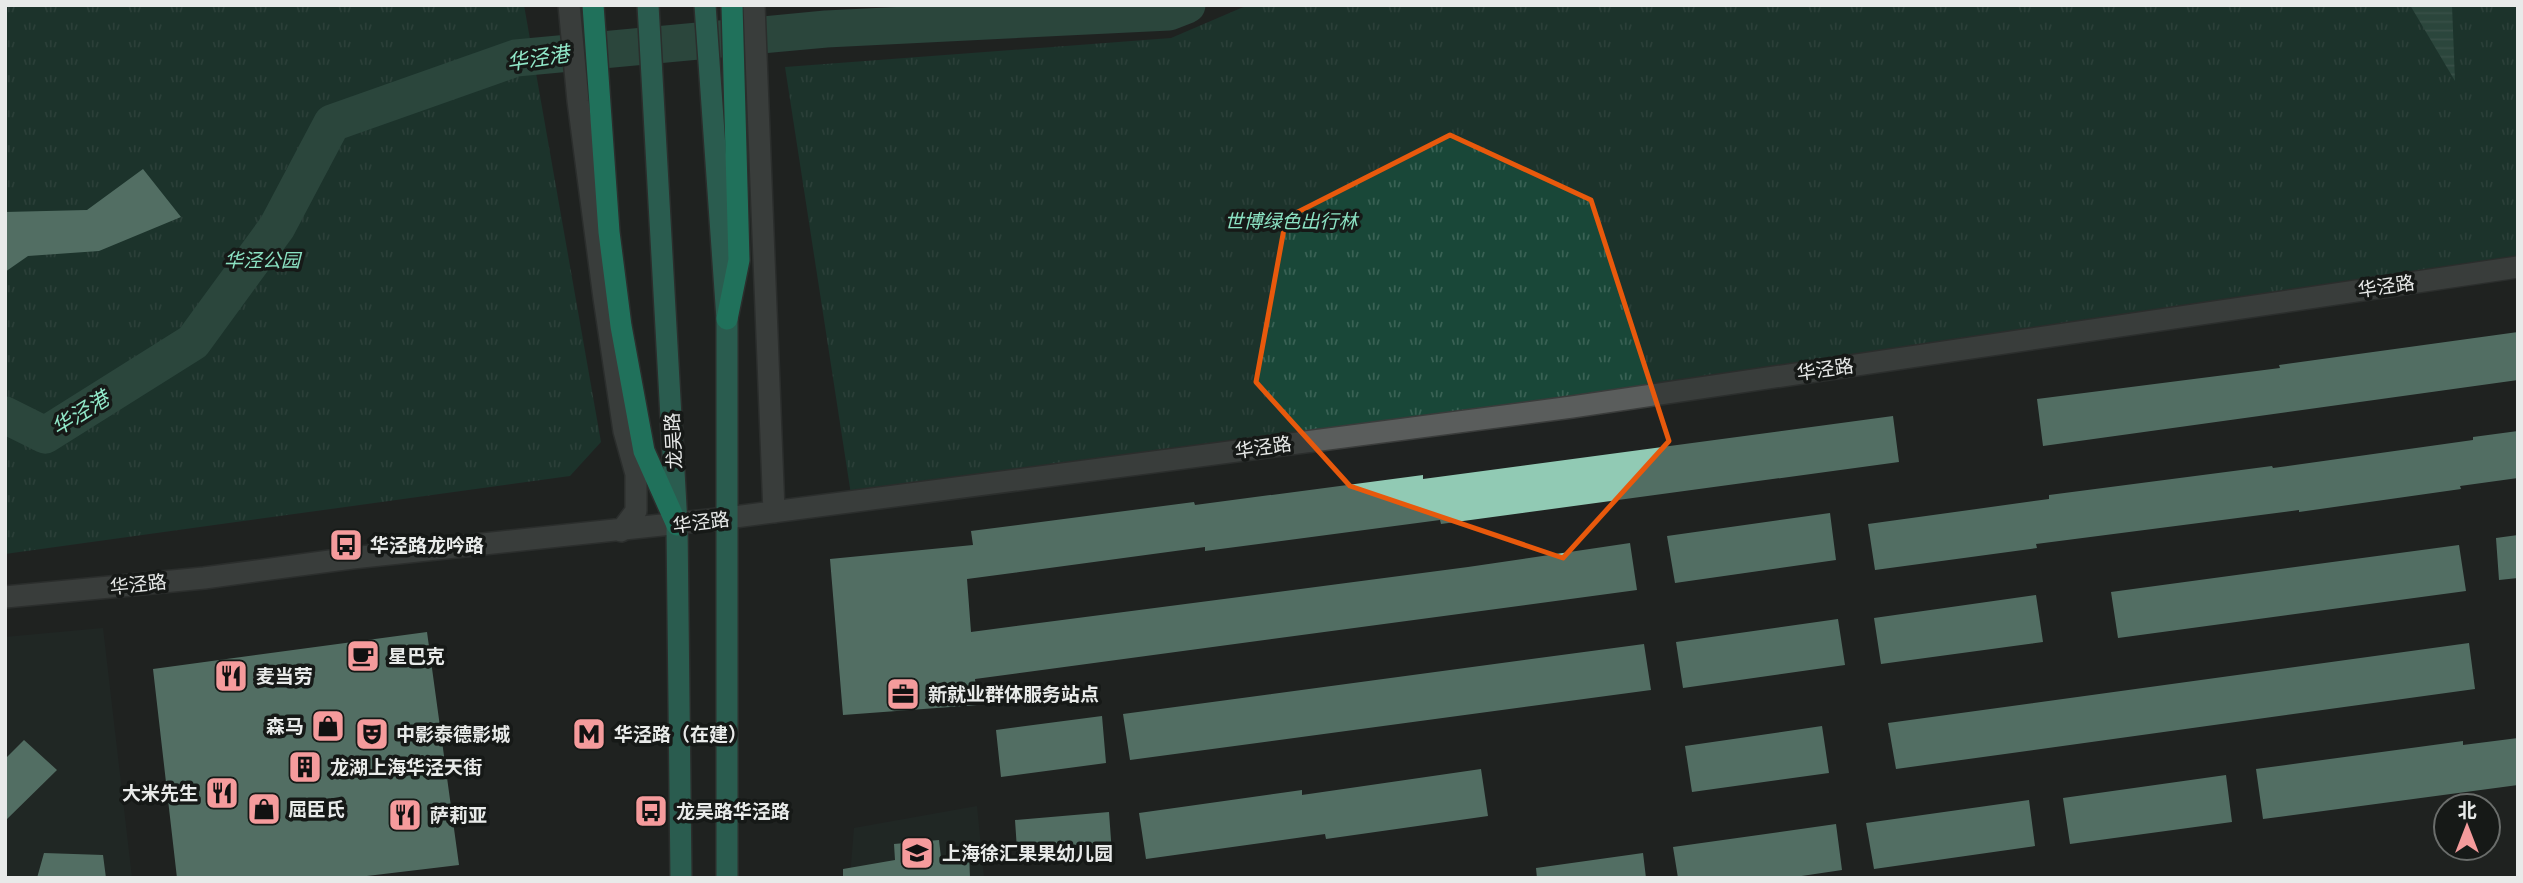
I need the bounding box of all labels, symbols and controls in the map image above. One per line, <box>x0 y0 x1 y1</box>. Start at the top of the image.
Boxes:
water label: 华泾港 <box>505 39 574 76</box>
park label: 世博绿色出行林 <box>1224 209 1359 233</box>
park label: 华泾公园 <box>224 248 303 272</box>
street label: 华泾路 <box>2356 270 2416 302</box>
street label: 华泾路 <box>1795 353 1855 385</box>
water label: 华泾港 <box>46 383 116 441</box>
street label: 龙吴路 <box>660 412 686 470</box>
street label: 华泾路 <box>1233 431 1293 463</box>
street label: 华泾路 <box>671 507 731 537</box>
bus stop icon: 华泾路龙吟路 <box>327 526 365 564</box>
place label: 华泾路龙吟路 <box>370 533 484 557</box>
street label: 华泾路 <box>108 569 168 599</box>
cafe icon: 星巴克 <box>344 637 382 675</box>
place label: 星巴克 <box>388 644 445 668</box>
restaurant icon: 麦当劳 <box>212 657 250 695</box>
place label: 麦当劳 <box>256 664 313 688</box>
office icon: 新就业群体服务站点 <box>884 675 922 713</box>
place label: 新就业群体服务站点 <box>928 682 1099 706</box>
shop icon: 森马 <box>309 707 347 745</box>
place label: 森马 <box>266 714 304 738</box>
theatre icon: 中影泰德影城 <box>353 715 391 753</box>
metro station icon: 华泾路（在建） <box>570 715 608 753</box>
place label: 中影泰德影城 <box>396 722 510 746</box>
place label: 华泾路（在建） <box>614 722 747 746</box>
building icon: 龙湖上海华泾天街 <box>286 748 324 786</box>
place label: 龙湖上海华泾天街 <box>330 755 482 779</box>
restaurant icon: 大米先生 <box>203 774 241 812</box>
place label: 大米先生 <box>122 781 198 805</box>
shop icon: 屈臣氏 <box>245 790 283 828</box>
bus stop icon: 龙吴路华泾路 <box>632 792 670 830</box>
north arrow <box>2432 792 2502 862</box>
restaurant icon: 萨莉亚 <box>386 796 424 834</box>
place label: 屈臣氏 <box>288 797 345 821</box>
text: 北 <box>2457 798 2477 822</box>
place label: 龙吴路华泾路 <box>676 799 790 823</box>
place label: 萨莉亚 <box>430 803 487 827</box>
school or university icon: 上海徐汇果果幼儿园 <box>898 834 936 872</box>
place label: 上海徐汇果果幼儿园 <box>942 841 1113 865</box>

